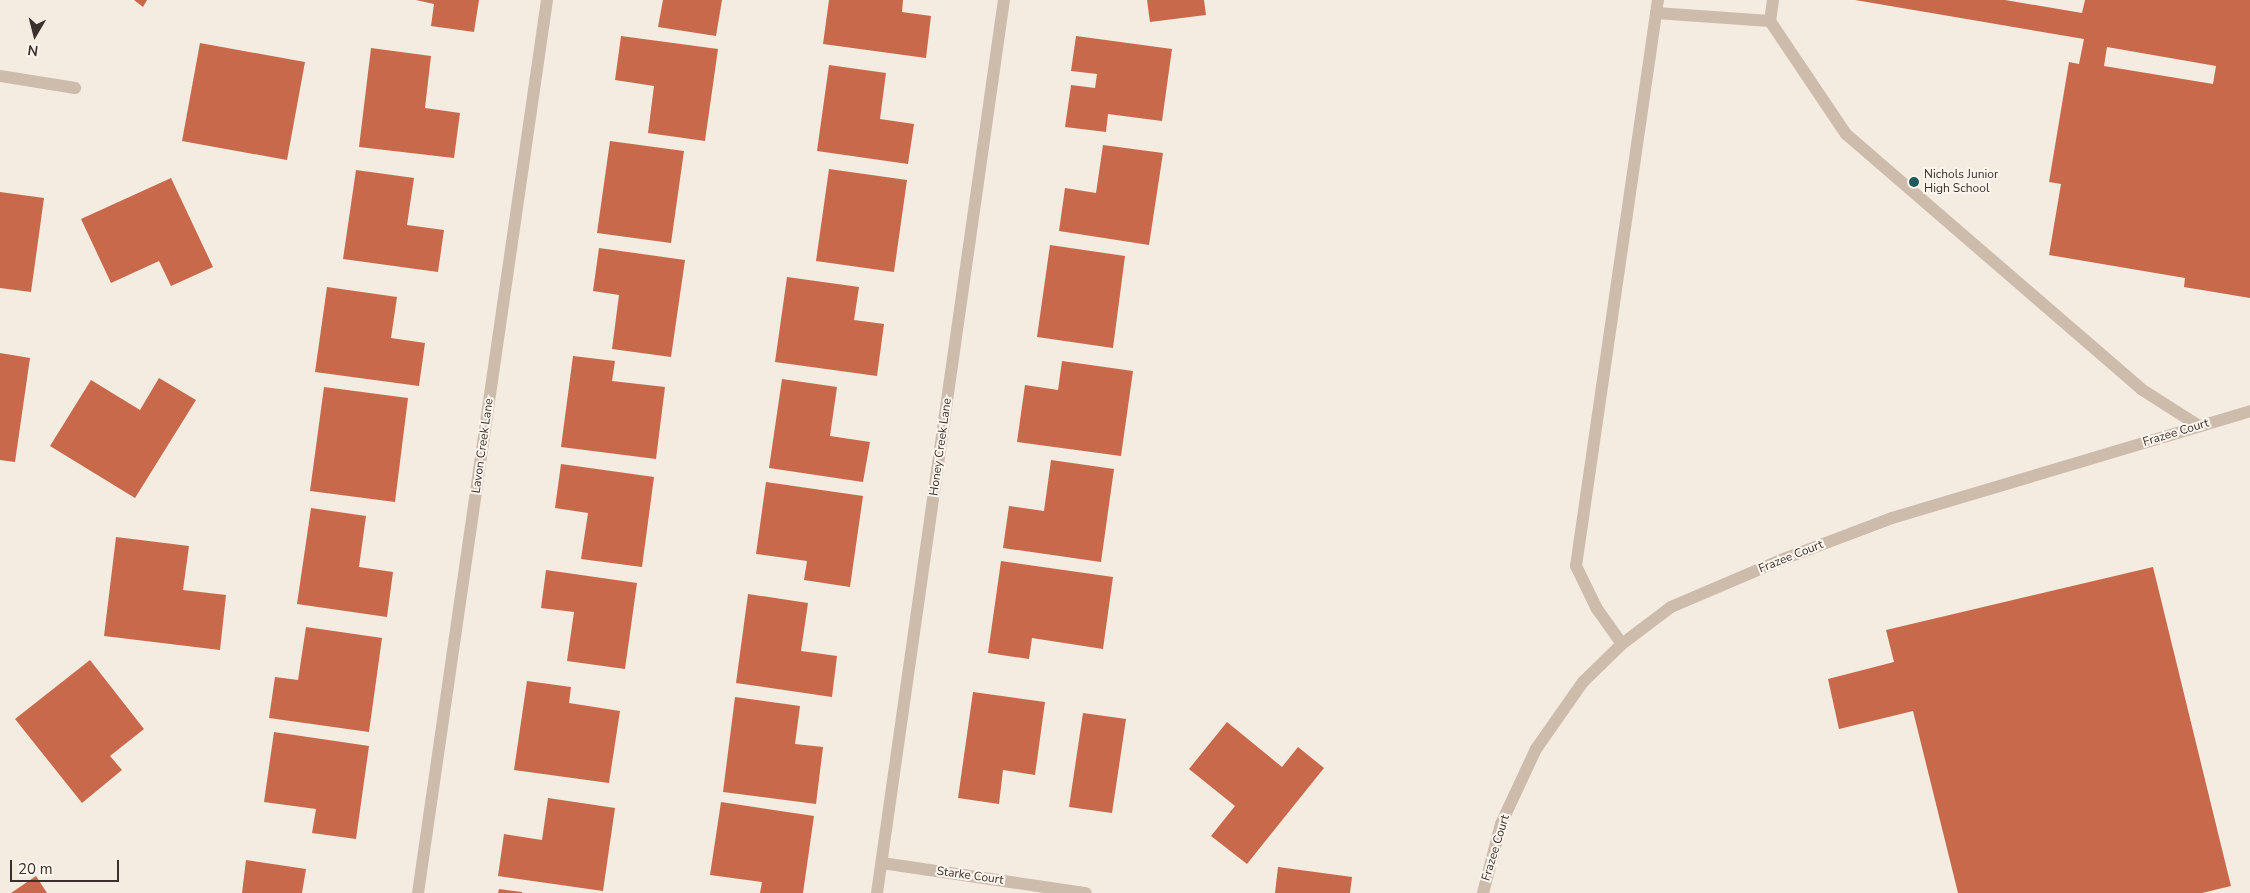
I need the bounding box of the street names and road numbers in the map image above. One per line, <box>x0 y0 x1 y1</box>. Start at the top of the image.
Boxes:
street label: Honey Creek Lane <box>927 397 955 497</box>
street label: Lavon Creek Lane <box>469 398 497 494</box>
street label: Frazee Court <box>2141 416 2211 450</box>
street label: Frazee Court <box>1757 538 1825 576</box>
street label: Frazee Court <box>1479 813 1513 883</box>
street label: Starke Court <box>936 864 1004 888</box>

